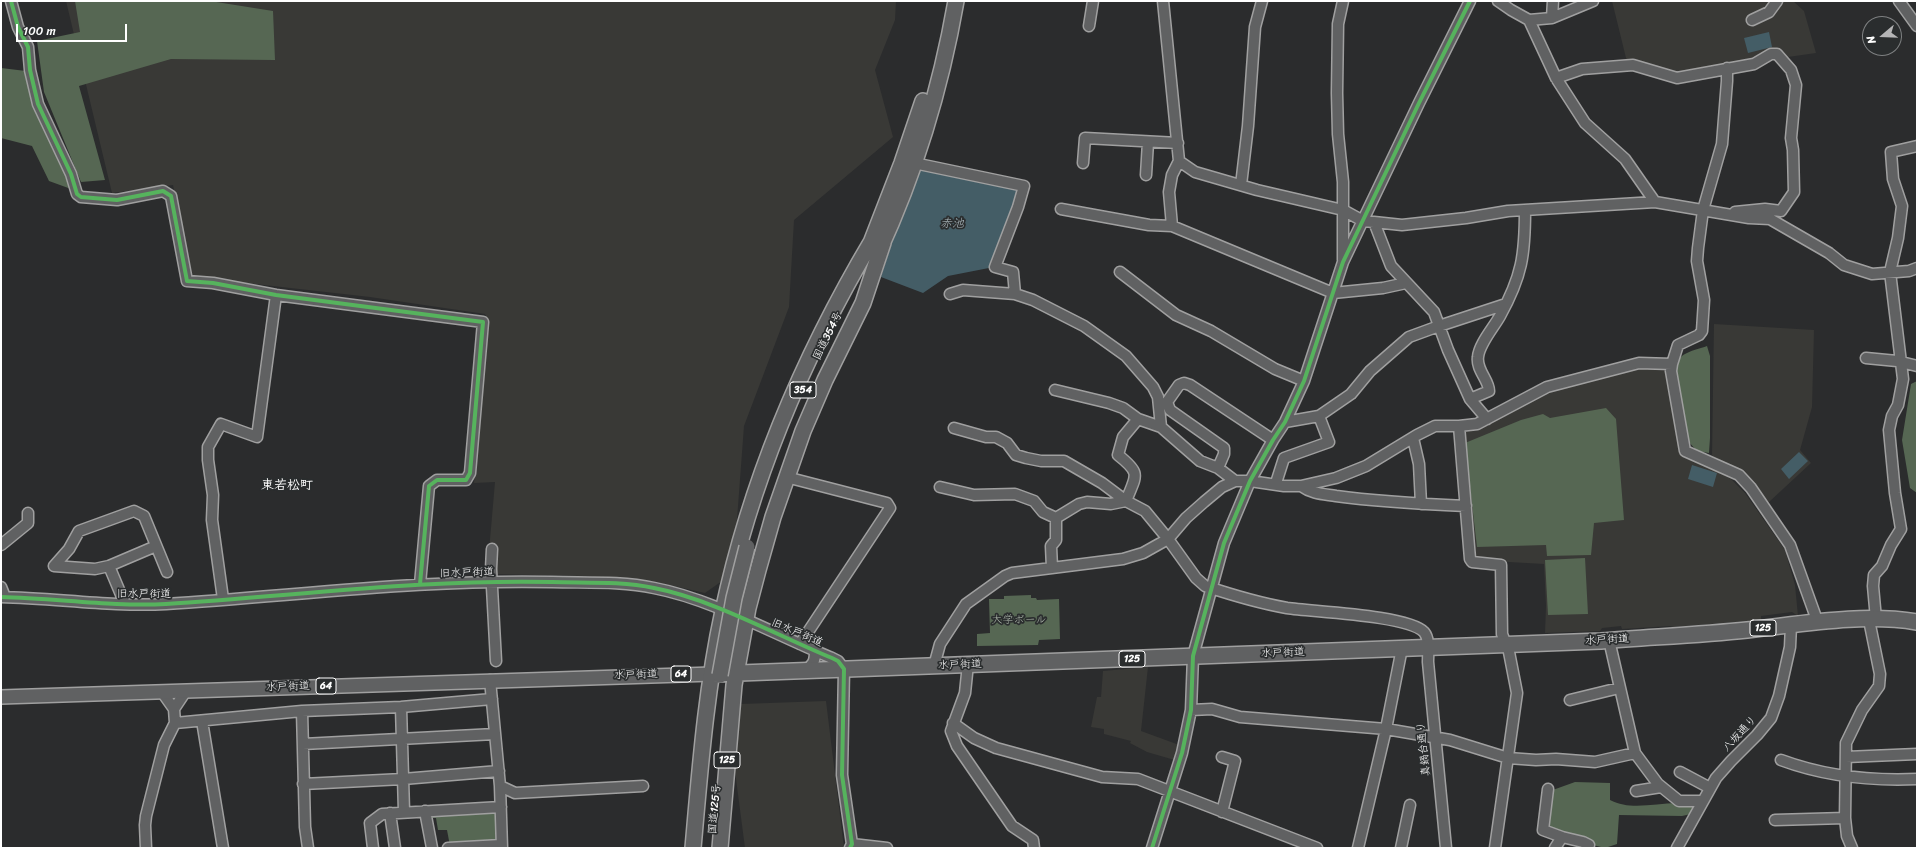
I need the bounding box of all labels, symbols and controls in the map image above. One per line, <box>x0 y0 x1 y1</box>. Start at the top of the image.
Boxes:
scale bar <box>18 16 129 42</box>
north arrow <box>1862 16 1902 56</box>
text: 100 m <box>23 20 56 42</box>
text: N <box>1861 33 1881 46</box>
water label: 赤池 <box>940 217 964 231</box>
street label: 国道354号 <box>811 309 845 363</box>
road number: 354 <box>790 382 816 398</box>
district label: 東若松町 <box>261 478 313 494</box>
street label: 旧水戸街道 <box>439 565 495 581</box>
street label: 旧水戸街道 <box>117 587 171 601</box>
park label: 大学ボール <box>992 613 1046 627</box>
street label: 旧水戸街道 <box>769 616 825 650</box>
road number: 125 <box>1750 620 1776 636</box>
street label: 水戸街道 <box>1585 632 1629 648</box>
street label: 水戸街道 <box>1261 646 1305 660</box>
road number: 125 <box>1119 651 1145 667</box>
street label: 水戸街道 <box>938 658 982 672</box>
road number: 64 <box>671 666 691 682</box>
street label: 水戸街道 <box>614 668 658 682</box>
road number: 64 <box>316 678 336 694</box>
street label: 水戸街道 <box>266 680 310 694</box>
street label: 八坂通り <box>1720 713 1760 755</box>
street label: 真鍋台通り <box>1415 721 1433 777</box>
road number: 125 <box>714 752 740 768</box>
street label: 国道125号 <box>706 783 724 835</box>

